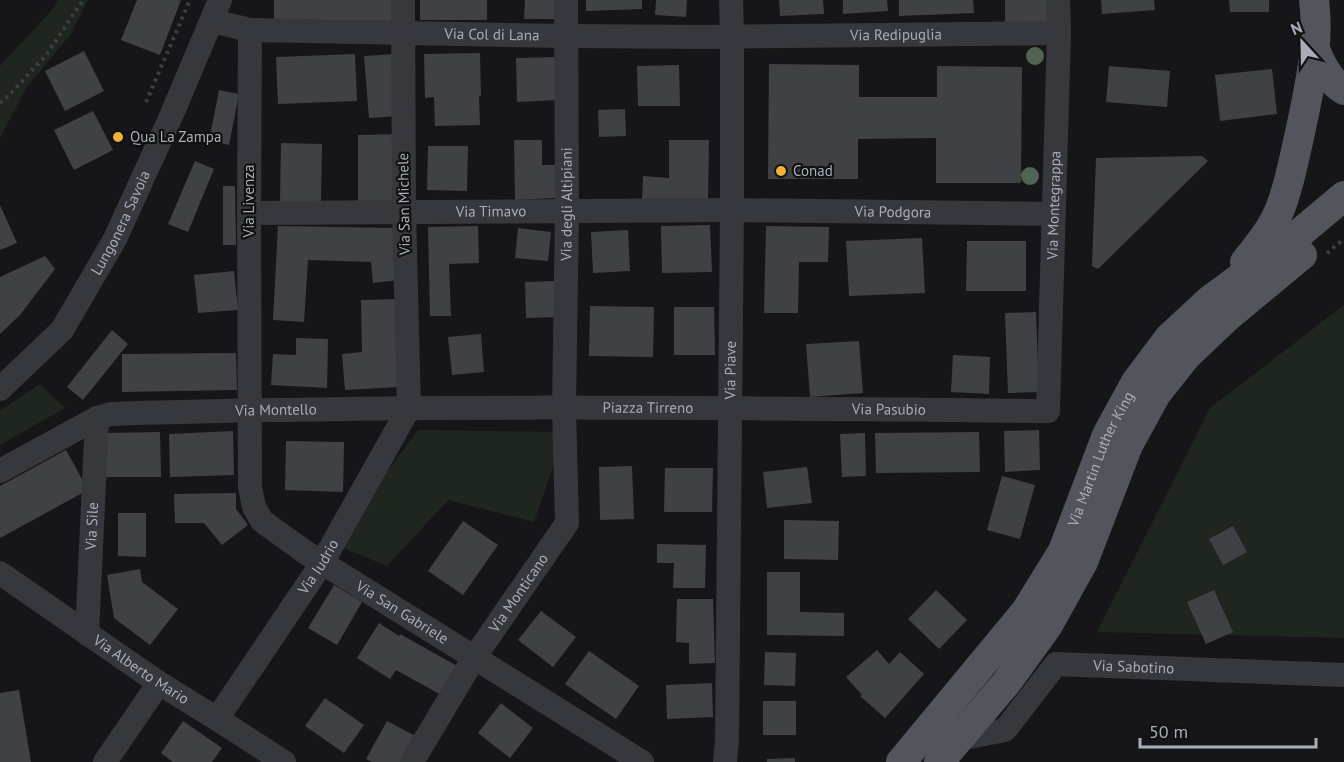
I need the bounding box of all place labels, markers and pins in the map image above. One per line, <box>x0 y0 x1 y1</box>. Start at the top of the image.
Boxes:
place label: Qua La Zampa <box>130 127 221 146</box>
marker: Qua La Zampa <box>111 130 125 144</box>
place label: Conad <box>793 161 833 180</box>
marker: Conad <box>774 164 788 178</box>

